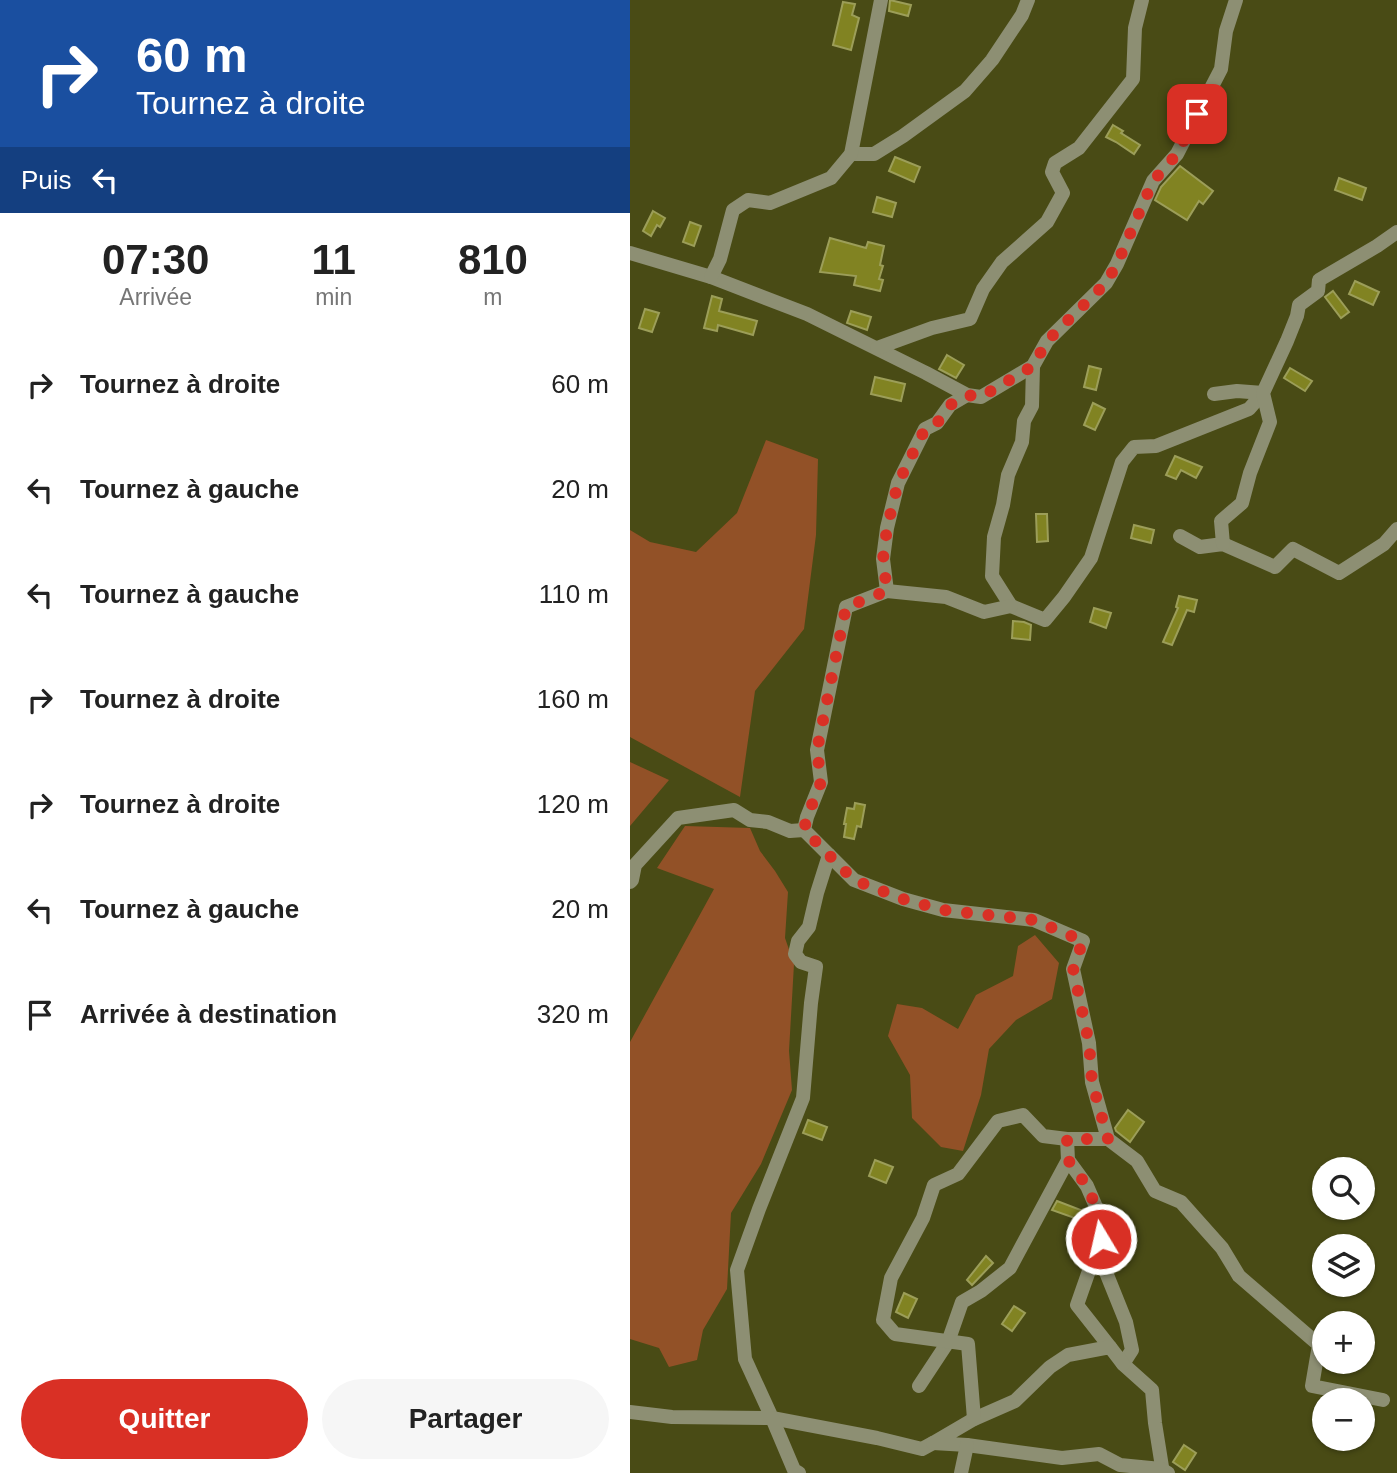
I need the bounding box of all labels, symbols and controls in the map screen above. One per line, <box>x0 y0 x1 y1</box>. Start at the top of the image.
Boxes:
icon: right <box>21 28 112 119</box>
text: 60 m <box>136 28 248 82</box>
pin <box>1167 84 1227 144</box>
text: Tournez à droite <box>136 85 365 121</box>
icon: arrive <box>1178 95 1216 133</box>
icon: left <box>86 161 124 199</box>
text: Puis <box>21 165 72 195</box>
text: 07:30 <box>102 236 209 283</box>
text: 11 <box>311 236 356 283</box>
text: 810 <box>458 236 528 283</box>
text: Arrivée <box>119 284 192 310</box>
text: min <box>315 284 352 310</box>
text: m <box>483 284 503 310</box>
icon: right <box>21 366 59 404</box>
text: Tournez à droite <box>80 369 280 399</box>
text: 60 m <box>551 369 609 399</box>
icon: left <box>21 471 59 509</box>
text: Tournez à gauche <box>80 474 299 504</box>
text: 20 m <box>551 474 609 504</box>
icon: left <box>21 576 59 614</box>
text: Tournez à gauche <box>80 579 299 609</box>
text: 110 m <box>539 579 609 609</box>
icon: right <box>21 681 59 719</box>
text: Tournez à droite <box>80 684 280 714</box>
text: 160 m <box>537 684 609 714</box>
icon: right <box>21 786 59 824</box>
text: Tournez à droite <box>80 789 280 819</box>
text: 120 m <box>537 789 609 819</box>
icon: left <box>21 891 59 929</box>
text: Tournez à gauche <box>80 894 299 924</box>
text: 20 m <box>551 894 609 924</box>
icon: arrive <box>21 996 59 1034</box>
text: Arrivée à destination <box>80 999 337 1029</box>
text: 320 m <box>537 999 609 1029</box>
map controls <box>1312 1157 1375 1451</box>
button: search <box>1312 1157 1375 1220</box>
position arrow <box>1064 1202 1138 1276</box>
button: layers <box>1312 1234 1375 1297</box>
button: + <box>1312 1311 1375 1374</box>
button: Quitter <box>21 1379 308 1459</box>
button: Partager <box>322 1379 609 1459</box>
button: − <box>1312 1388 1375 1451</box>

